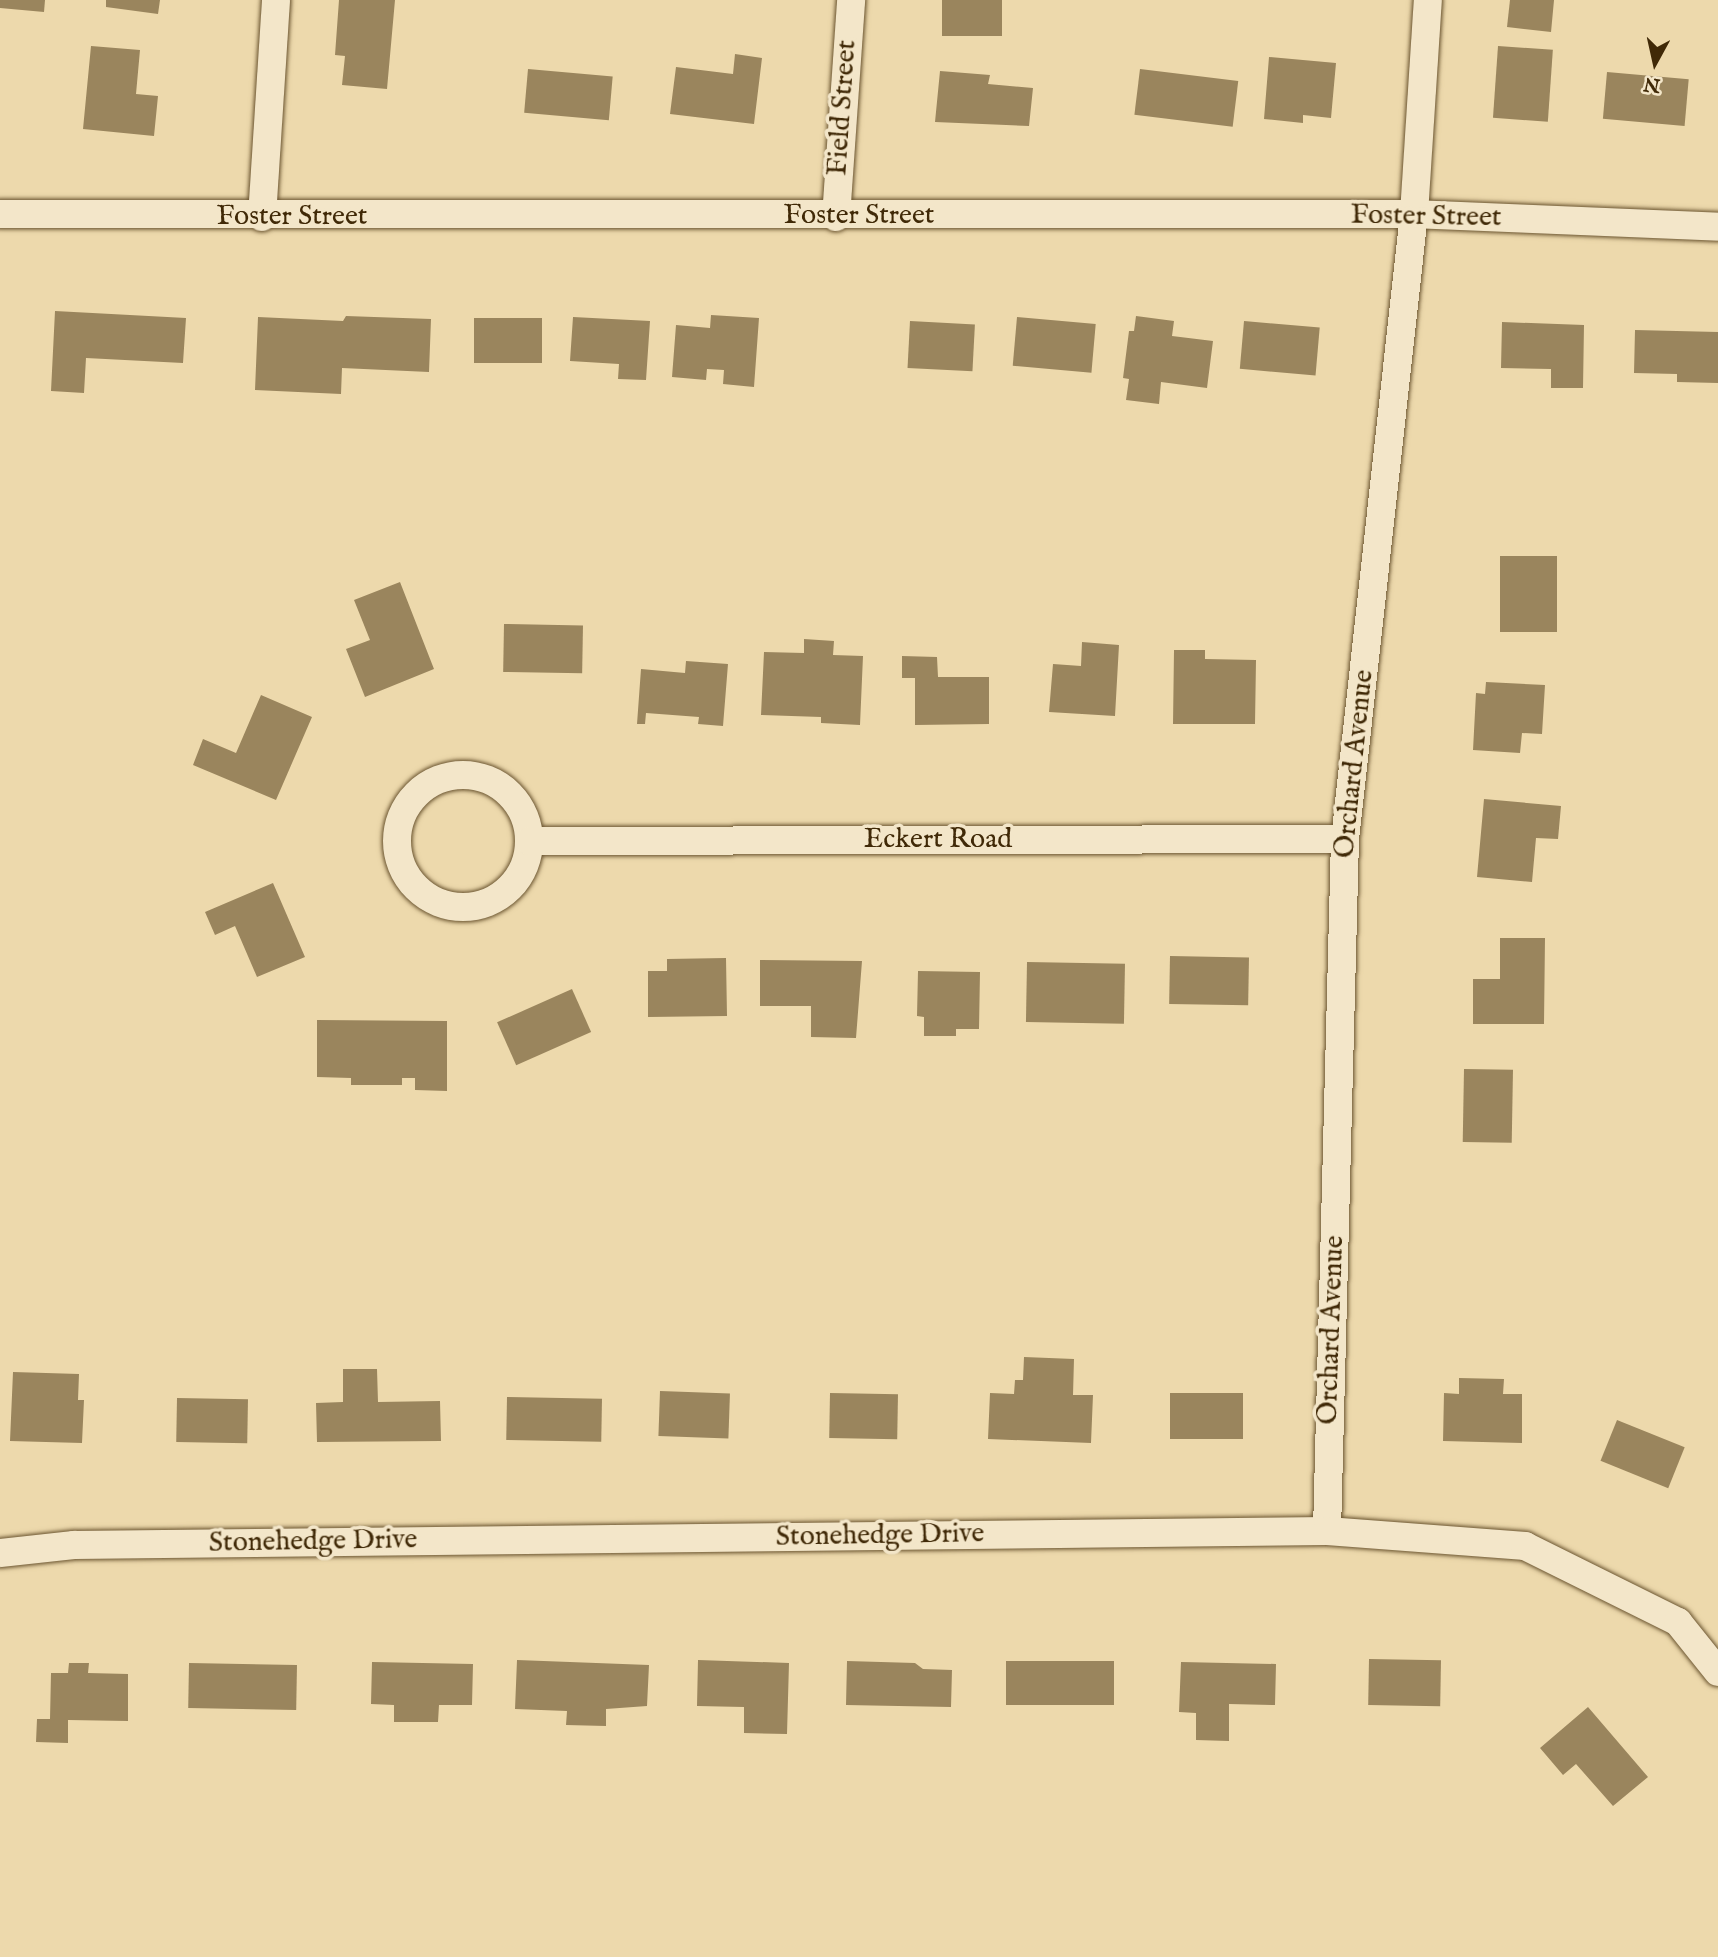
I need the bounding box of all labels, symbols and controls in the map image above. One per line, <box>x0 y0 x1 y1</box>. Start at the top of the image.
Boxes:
north arrow <box>1620 28 1690 98</box>
street label: Field Street <box>821 39 865 177</box>
text: N <box>1642 71 1662 97</box>
street label: Foster Street <box>784 199 934 233</box>
street label: Foster Street <box>1350 199 1502 235</box>
street label: Foster Street <box>217 200 367 234</box>
street label: Orchard Avenue <box>1328 668 1382 860</box>
street label: Eckert Road <box>864 823 1012 857</box>
street label: Orchard Avenue <box>1312 1235 1352 1425</box>
street label: Stonehedge Drive <box>775 1517 985 1555</box>
street label: Stonehedge Drive <box>208 1523 418 1561</box>

